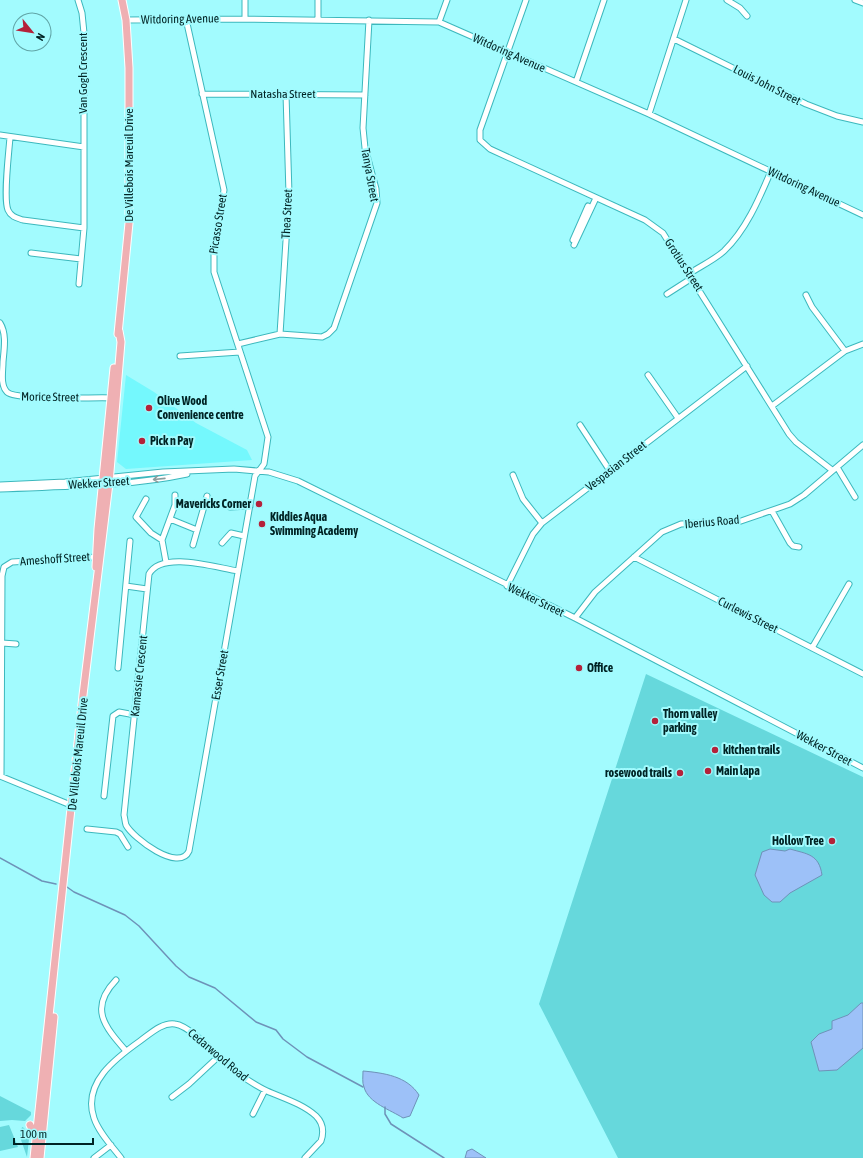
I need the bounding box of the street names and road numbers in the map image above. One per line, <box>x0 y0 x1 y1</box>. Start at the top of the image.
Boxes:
street label: Witdoring Avenue <box>141 11 219 27</box>
street label: Witdoring Avenue <box>470 31 548 75</box>
street label: Van Gogh Crescent <box>76 32 90 113</box>
street label: Louis John Street <box>731 62 804 108</box>
street label: Natasha Street <box>250 87 316 101</box>
street label: De Villebois Mareuil Drive <box>122 108 136 222</box>
street label: Tanya Street <box>358 147 382 203</box>
street label: Witdoring Avenue <box>766 164 842 210</box>
street label: Thea Street <box>279 188 295 239</box>
street label: Picasso Street <box>206 192 230 255</box>
street label: Grotius Street <box>662 236 706 294</box>
street label: Morice Street <box>21 389 80 405</box>
street label: Vespasian Street <box>583 438 649 494</box>
street label: Wekker Street <box>68 474 130 492</box>
street label: Iberius Road <box>684 513 740 531</box>
street label: Ameshoff Street <box>20 550 91 568</box>
street label: Wekker Street <box>505 580 567 620</box>
street label: Curlewis Street <box>716 594 781 636</box>
street label: Kamassie Crescent <box>128 634 150 717</box>
street label: Esser Street <box>209 648 231 701</box>
street label: De Villebois Mareuil Drive <box>65 697 91 811</box>
street label: Wekker Street <box>794 727 855 769</box>
street label: Cedarwood Road <box>185 1026 251 1084</box>

